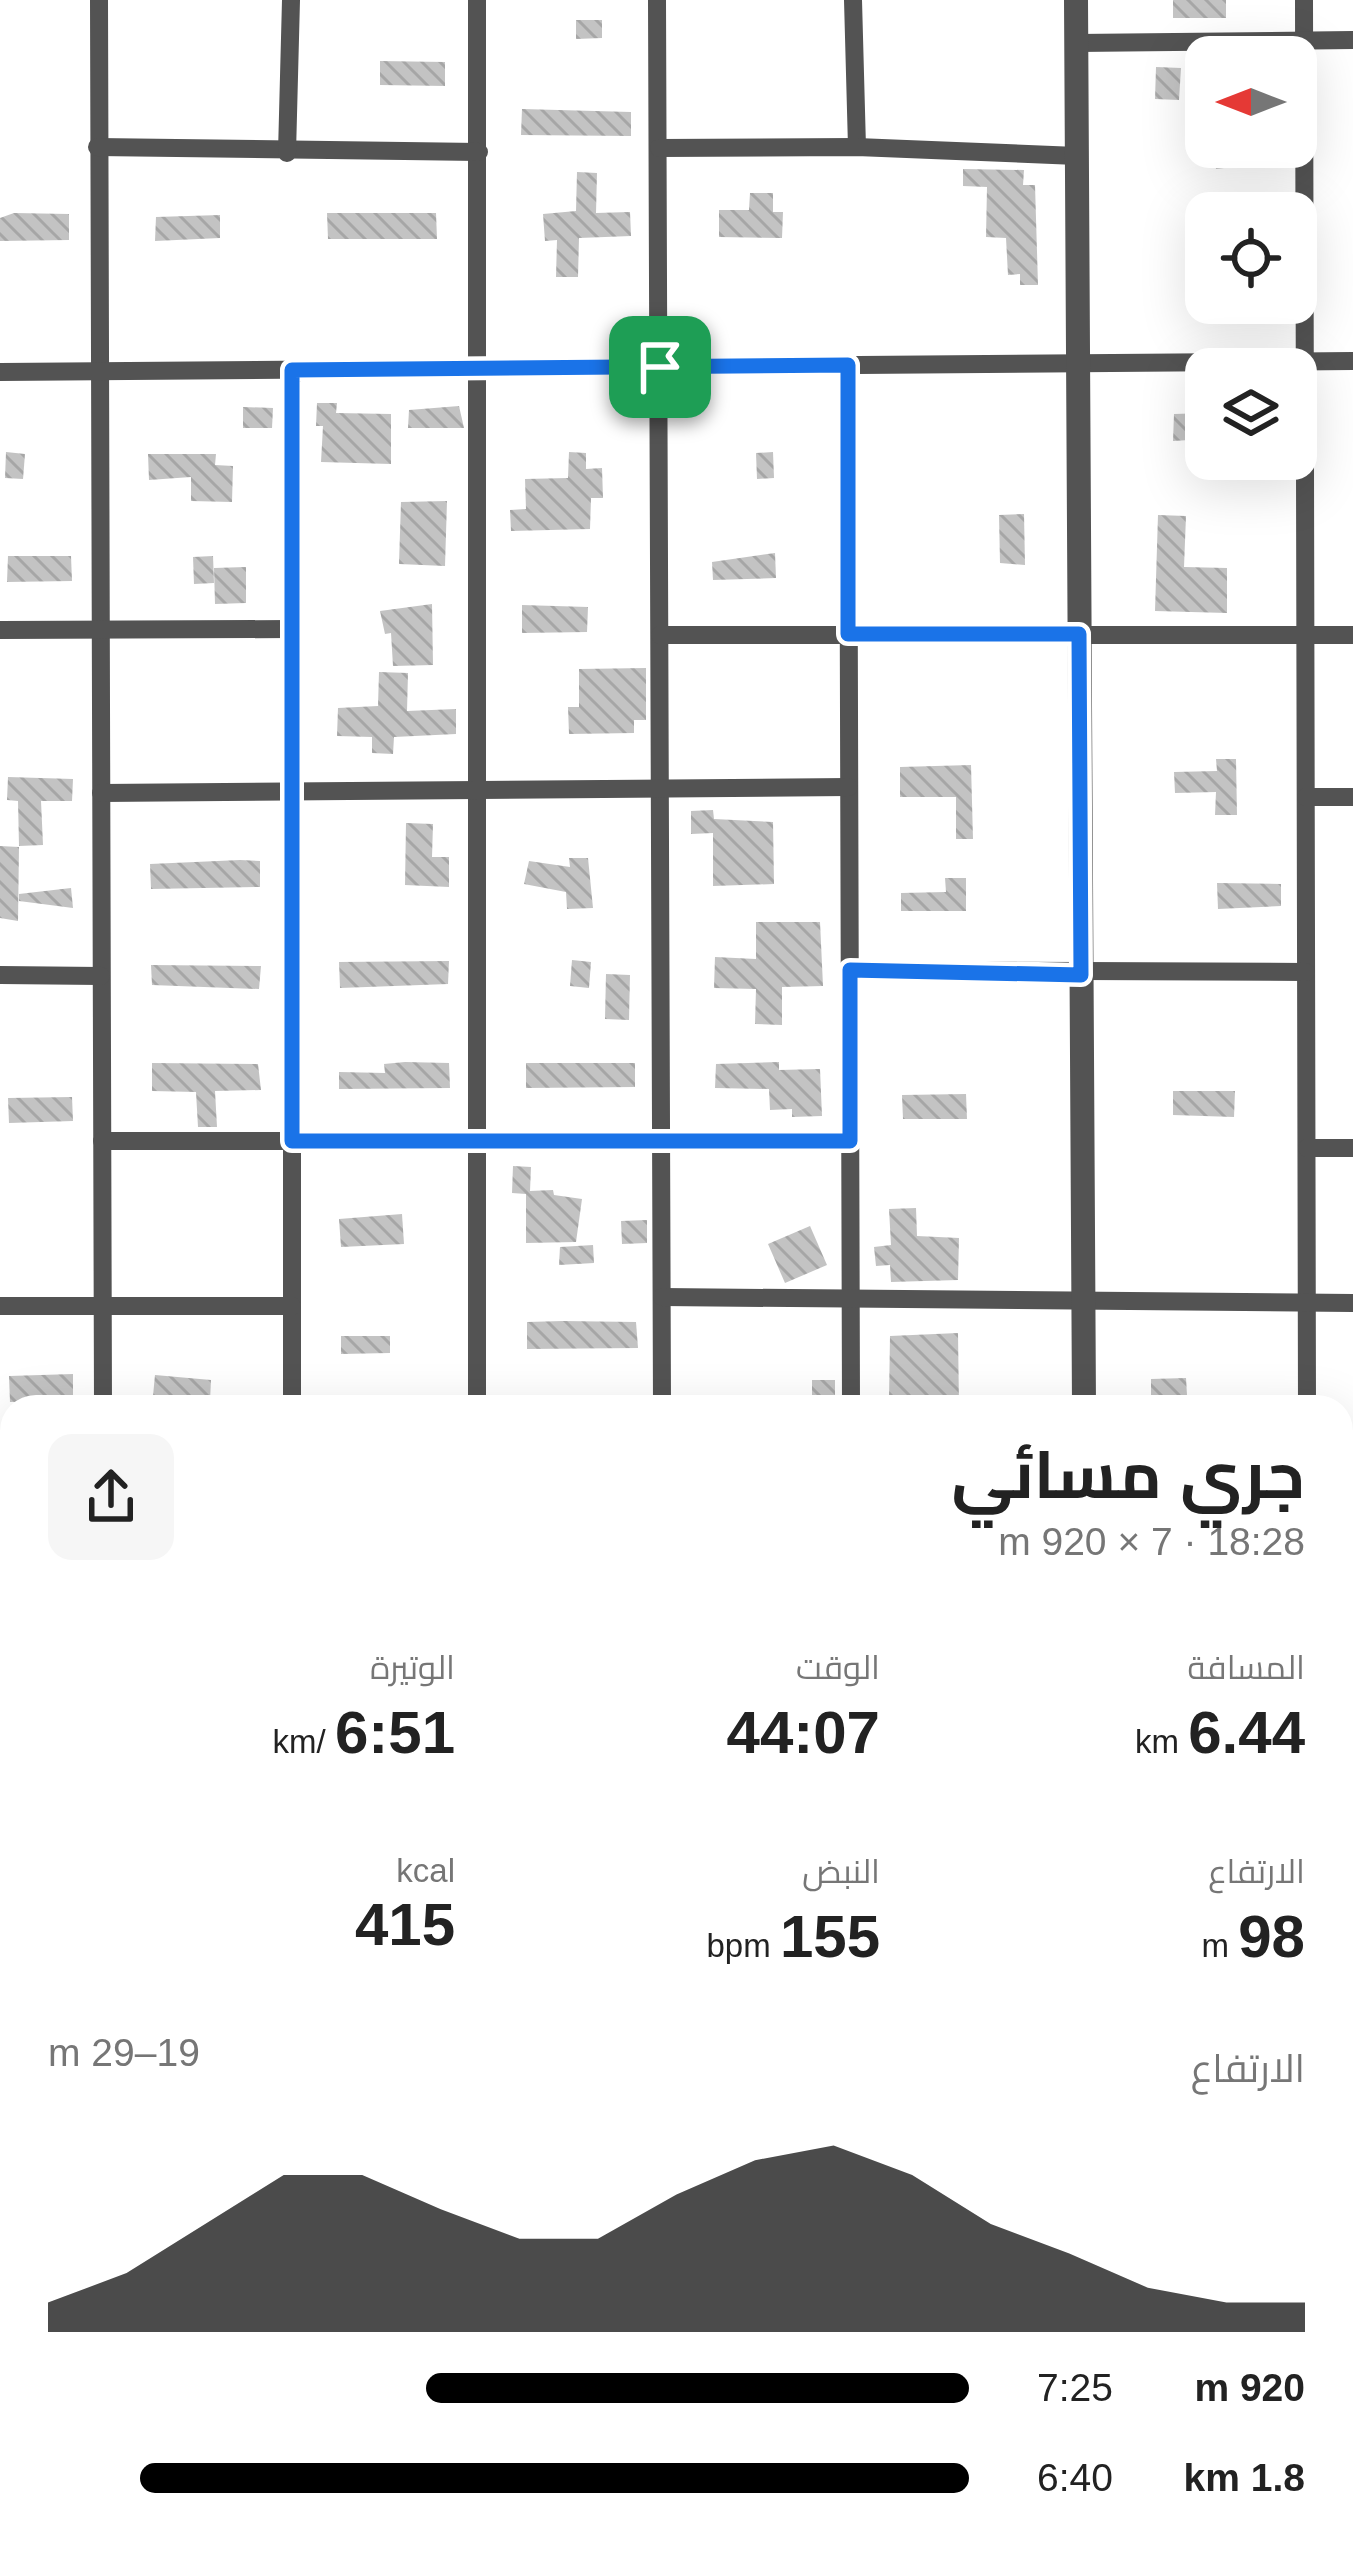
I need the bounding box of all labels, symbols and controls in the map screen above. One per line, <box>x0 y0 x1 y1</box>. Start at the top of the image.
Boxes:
north arrow <box>1185 36 1317 168</box>
map controls <box>1185 36 1317 480</box>
button: locate <box>1185 192 1317 324</box>
pin <box>609 316 711 418</box>
icon: arrive <box>627 334 693 400</box>
button: layers <box>1185 348 1317 480</box>
button: share <box>48 1434 174 1560</box>
text: جري مسائي <box>952 1438 1305 1512</box>
text: 18:28 · 7 × 920 m <box>998 1520 1305 1563</box>
text: الوتيرة <box>370 1649 455 1686</box>
text: الوقت <box>796 1649 880 1686</box>
text: المسافة <box>1188 1649 1305 1686</box>
text: 6:51 <box>335 1699 455 1766</box>
text: 44:07 <box>727 1699 880 1766</box>
text: 6.44 <box>1188 1699 1305 1766</box>
text: /km <box>273 1723 335 1760</box>
text: km <box>1135 1723 1188 1760</box>
text: kcal <box>396 1852 455 1889</box>
text: النبض <box>802 1853 880 1890</box>
text: الارتفاع <box>1208 1853 1305 1890</box>
text: 415 <box>355 1891 455 1958</box>
text: 155 <box>780 1903 880 1970</box>
text: 98 <box>1238 1903 1305 1970</box>
text: bpm <box>707 1927 780 1964</box>
text: m <box>1202 1927 1238 1964</box>
text: 19–29 m <box>48 2031 200 2074</box>
text: الارتفاع <box>1191 2047 1305 2090</box>
text: 7:25 <box>1037 2366 1113 2409</box>
text: 920 m <box>1194 2366 1305 2409</box>
text: 6:40 <box>1037 2456 1113 2499</box>
text: 1.8 km <box>1184 2456 1305 2499</box>

